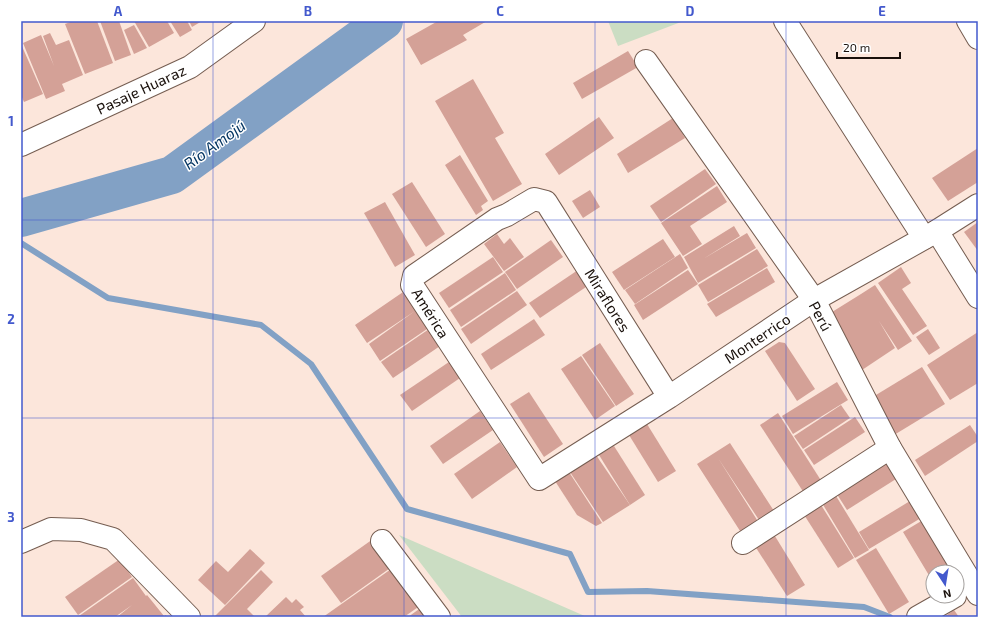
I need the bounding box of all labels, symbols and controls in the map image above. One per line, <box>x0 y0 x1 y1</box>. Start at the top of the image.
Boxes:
text: A <box>114 3 123 19</box>
text: B <box>304 3 312 19</box>
text: C <box>496 3 504 19</box>
text: D <box>686 3 695 19</box>
text: E <box>878 3 886 19</box>
scale bar <box>837 34 900 60</box>
text: 20 m <box>843 40 870 54</box>
street label: Pasaje Huaraz <box>93 60 189 119</box>
text: 1 <box>8 113 14 129</box>
water label: Río Amojú <box>179 115 249 174</box>
street label: Miraflores <box>582 265 634 335</box>
street label: América <box>409 285 453 341</box>
street label: Perú <box>806 298 836 334</box>
street label: Monterrico <box>721 309 793 367</box>
text: 2 <box>7 311 15 327</box>
text: 3 <box>7 509 15 525</box>
north arrow <box>925 564 965 604</box>
text: N <box>942 587 952 601</box>

